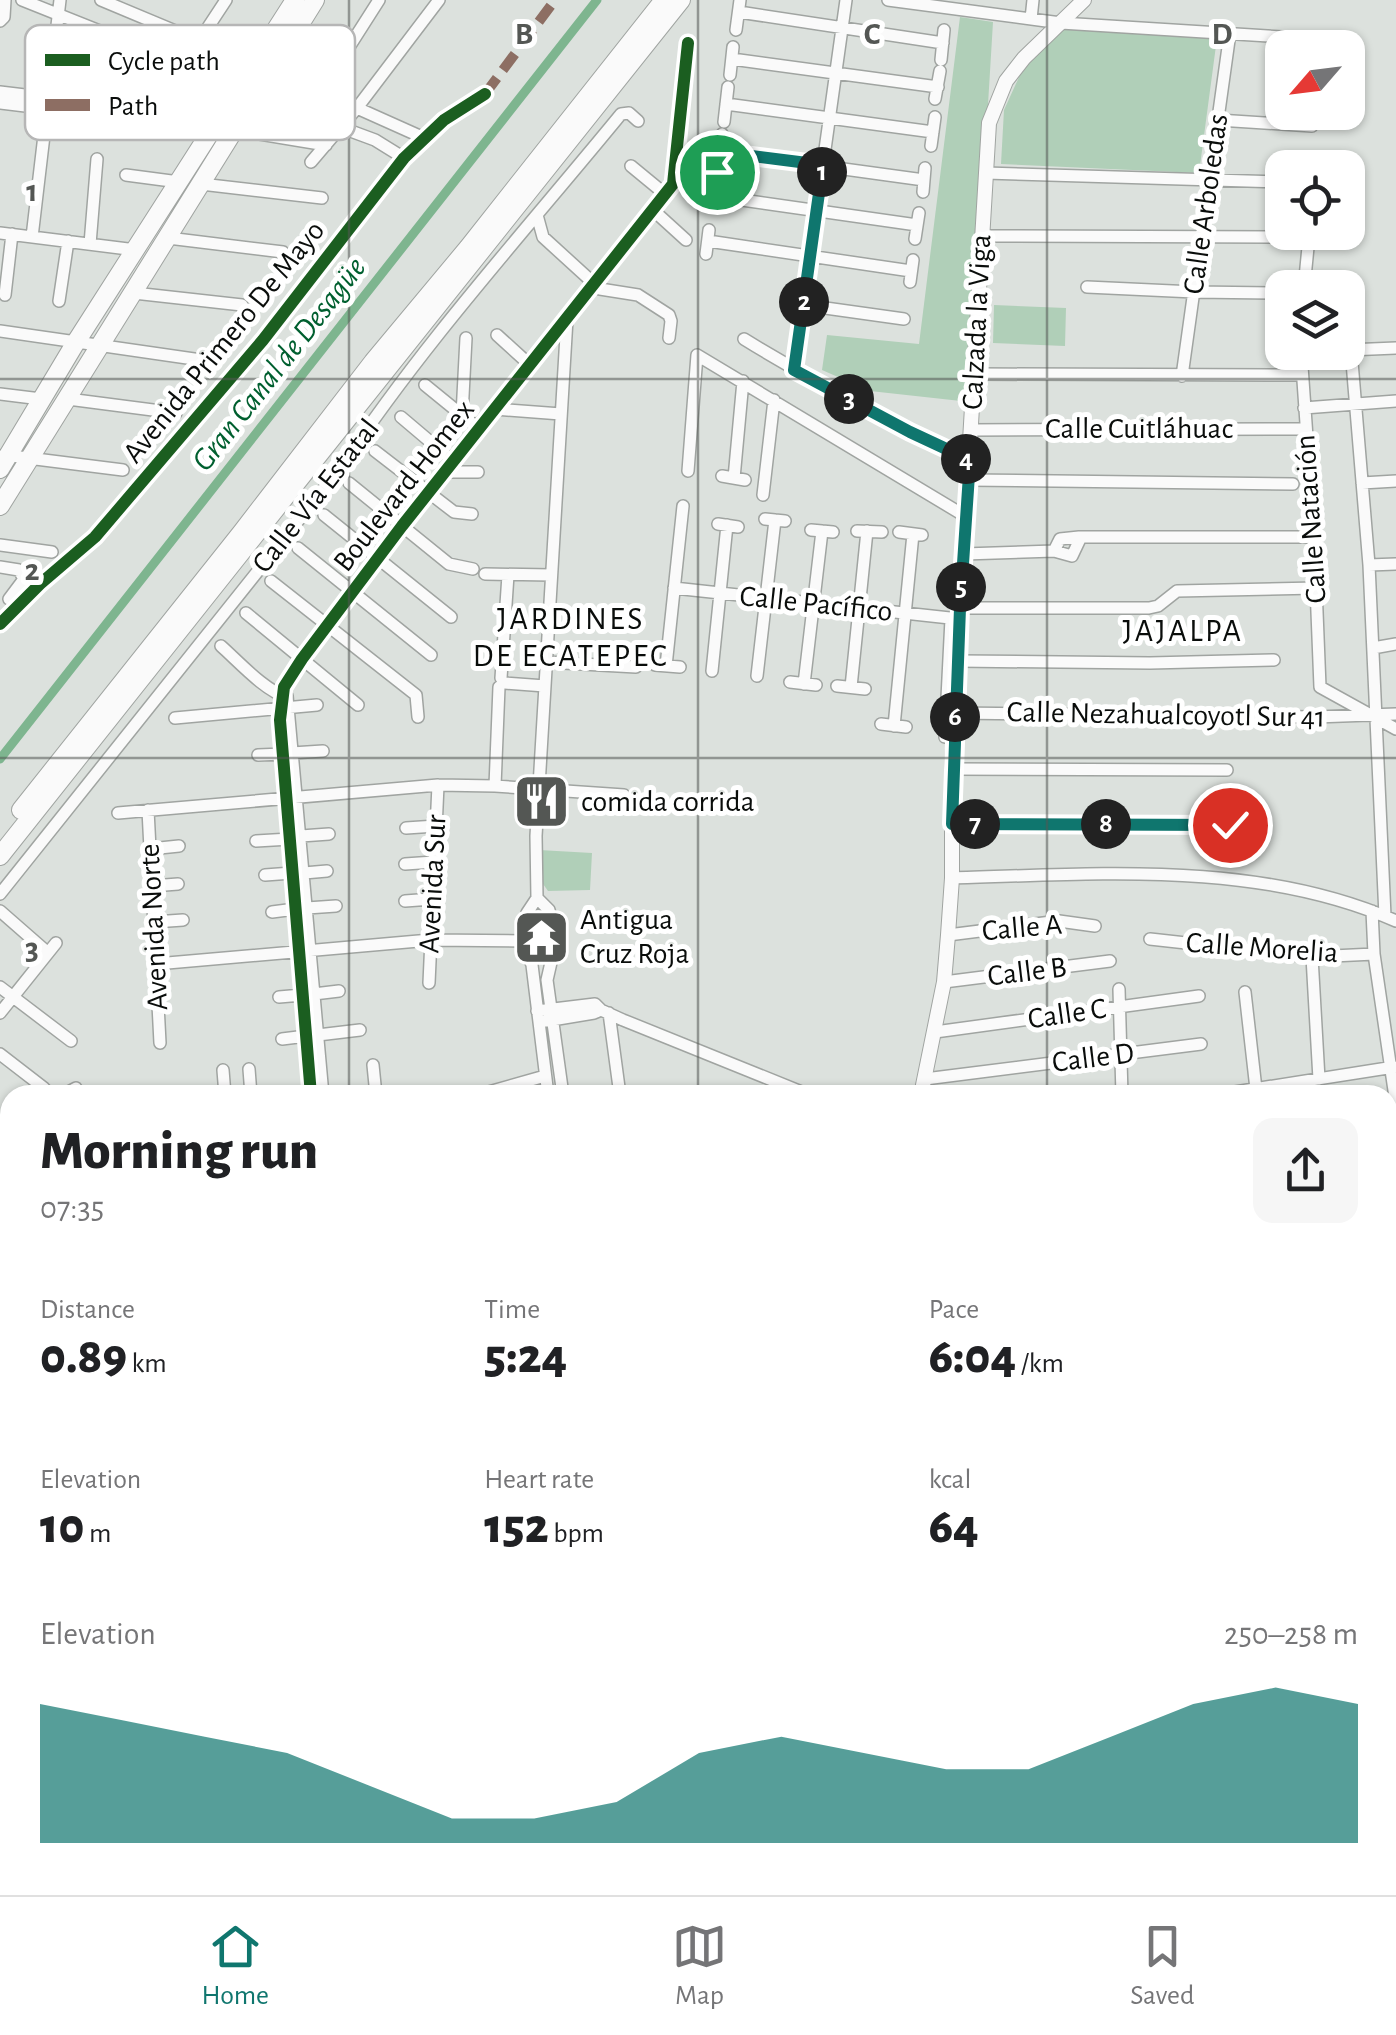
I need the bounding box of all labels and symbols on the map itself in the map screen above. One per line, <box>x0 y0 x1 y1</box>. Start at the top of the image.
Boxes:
text: B <box>515 18 533 50</box>
text: C <box>864 18 881 50</box>
text: D <box>1212 18 1233 50</box>
legend <box>25 25 355 140</box>
north arrow <box>1265 30 1365 130</box>
text: Cycle path <box>108 48 220 76</box>
text: Path <box>108 93 158 121</box>
street label: Calle Arboledas <box>1179 112 1233 296</box>
pin <box>675 130 760 215</box>
pin: 1 <box>797 147 847 197</box>
text: 1 <box>26 175 38 207</box>
street label: Avenida Primero De Mayo <box>118 215 330 469</box>
street label: Calzada la Viga <box>957 233 997 411</box>
water label: Gran Canal de Desagüe <box>186 251 372 477</box>
pin: 2 <box>779 277 829 327</box>
pin: 3 <box>824 374 874 424</box>
street label: Boulevard Homex <box>328 395 480 577</box>
street label: Calle Vía Estatal <box>247 414 385 578</box>
street label: Calle Cuitláhuac <box>1045 414 1233 444</box>
pin: 4 <box>941 434 991 484</box>
street label: Calle Natación <box>1290 434 1332 604</box>
text: 2 <box>24 554 40 586</box>
pin: 5 <box>936 562 986 612</box>
street label: Calle Pacífico <box>738 581 894 627</box>
district label: JARDINES DE ECATEPEC <box>473 603 669 672</box>
district label: JAJALPA <box>1122 615 1244 647</box>
pin: 6 <box>930 692 980 742</box>
street label: Calle Nezahualcoyotl Sur 41 <box>1006 697 1326 733</box>
restaurant icon: comida corrida <box>512 772 572 832</box>
pin <box>1188 783 1273 868</box>
place label: comida corrida <box>581 787 755 817</box>
pin: 7 <box>950 799 1000 849</box>
pin: 8 <box>1081 799 1131 849</box>
street label: Avenida Sur <box>414 814 452 954</box>
street label: Avenida Norte <box>135 843 173 1011</box>
place label: Antigua Cruz Roja <box>580 905 689 969</box>
temple icon: Antigua Cruz Roja <box>511 907 571 967</box>
street label: Calle A <box>981 910 1063 946</box>
street label: Calle Morelia <box>1185 928 1339 968</box>
text: 3 <box>25 933 39 965</box>
street label: Calle B <box>986 952 1068 992</box>
street label: Calle C <box>1026 994 1108 1034</box>
street label: Calle D <box>1050 1038 1136 1078</box>

